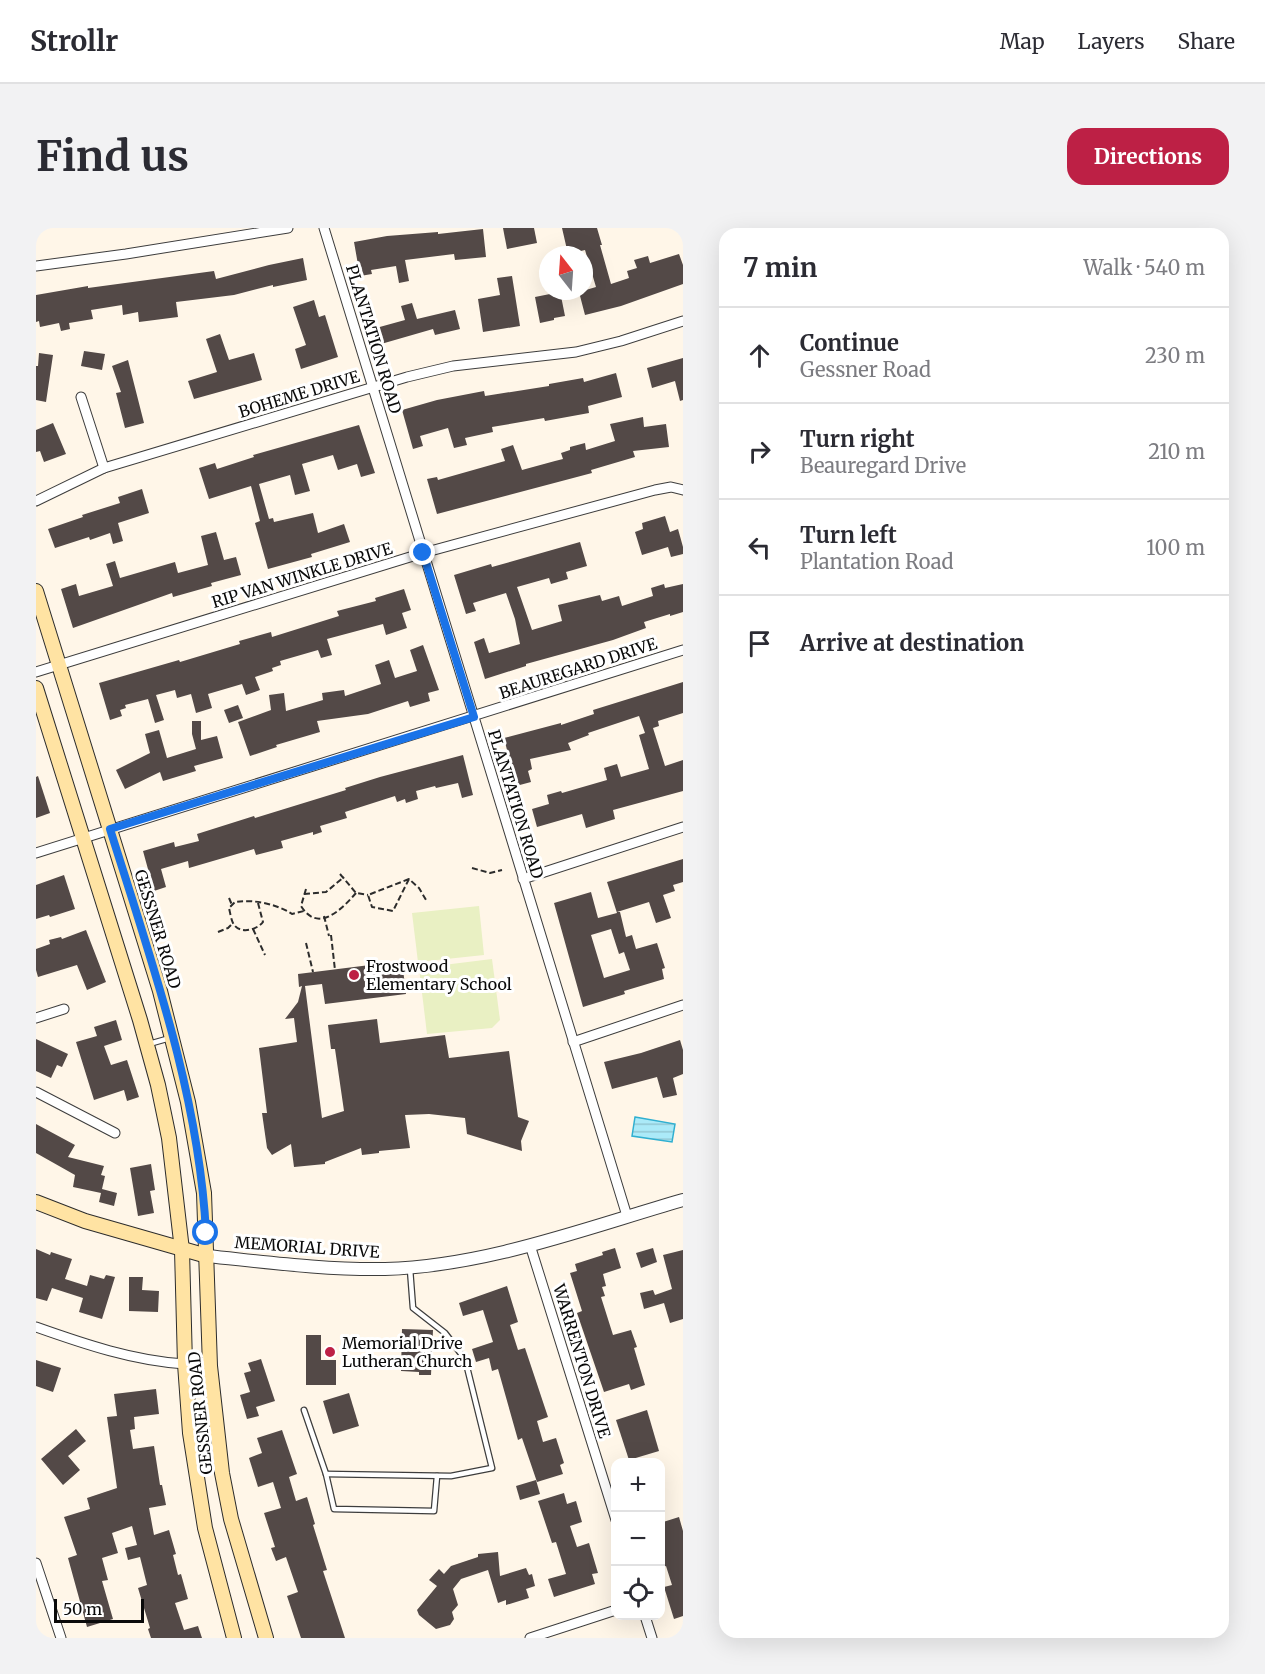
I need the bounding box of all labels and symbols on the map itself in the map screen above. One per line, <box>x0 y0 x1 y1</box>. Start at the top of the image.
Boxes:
north arrow <box>539 246 593 300</box>
street label: PLANTATION ROAD <box>342 262 406 416</box>
street label: BOHEME DRIVE <box>236 366 363 422</box>
street label: RIP VAN WINKLE DRIVE <box>209 538 395 612</box>
route end <box>409 539 435 565</box>
street label: BEAUREGARD DRIVE <box>497 633 660 703</box>
street label: PLANTATION ROAD <box>484 727 548 881</box>
street label: GESSNER ROAD <box>130 867 186 991</box>
place label: Frostwood Elementary School <box>366 956 512 994</box>
marker: Frostwood Elementary School <box>347 968 361 982</box>
route start <box>192 1219 218 1245</box>
street label: MEMORIAL DRIVE <box>234 1232 381 1262</box>
street label: WARRENTON DRIVE <box>549 1281 615 1441</box>
place label: Memorial Drive Lutheran Church <box>342 1333 473 1371</box>
marker: Memorial Drive Lutheran Church <box>323 1345 337 1359</box>
street label: GESSNER ROAD <box>184 1351 216 1475</box>
scale bar <box>54 1596 144 1624</box>

